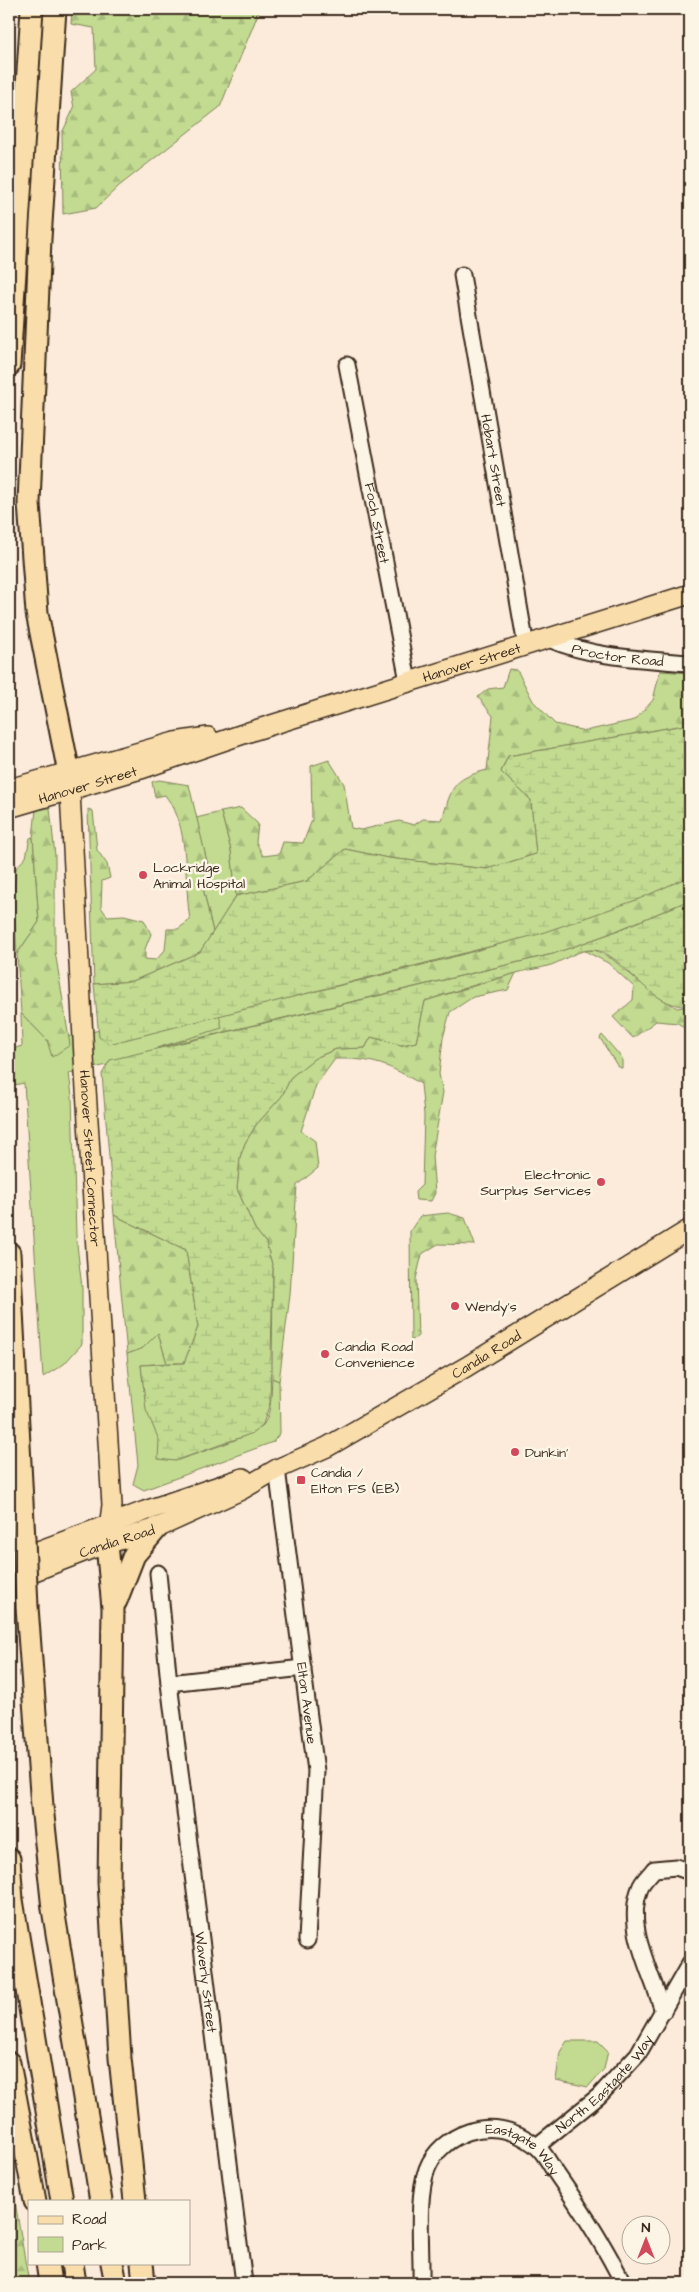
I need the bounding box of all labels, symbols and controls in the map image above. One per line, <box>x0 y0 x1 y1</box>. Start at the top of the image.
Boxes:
street label: Hobart Street <box>475 413 511 509</box>
street label: Foch Street <box>359 481 394 566</box>
street label: Hanover Street <box>420 638 524 688</box>
street label: Proctor Road <box>569 639 664 672</box>
street label: Hanover Street <box>36 762 140 810</box>
place label: Lockridge Animal Hospital <box>153 858 245 894</box>
marker: Lockridge Animal Hospital <box>137 869 149 881</box>
street label: Hanover Street Connector <box>74 1070 105 1248</box>
place label: Electronic Surplus Services <box>480 1165 591 1201</box>
marker: Electronic Surplus Services <box>595 1176 607 1188</box>
place label: Wendy's <box>465 1297 517 1317</box>
marker: Wendy's <box>449 1300 461 1312</box>
street label: Candia Road <box>448 1326 525 1384</box>
place label: Candia Road Convenience <box>335 1337 415 1373</box>
marker: Candia Road Convenience <box>319 1348 331 1360</box>
place label: Dunkin' <box>525 1443 568 1463</box>
marker: Dunkin' <box>509 1446 521 1458</box>
place label: Candia / Elton FS (EB) <box>311 1463 399 1499</box>
marker: Candia / Elton FS (EB) <box>295 1474 307 1486</box>
street label: Candia Road <box>76 1520 157 1564</box>
street label: Elton Avenue <box>291 1661 321 1746</box>
street label: Waverly Street <box>189 1931 222 2034</box>
street label: North Eastgate Way <box>552 2031 658 2138</box>
street label: Eastgate Way <box>485 2119 564 2180</box>
legend <box>28 2200 190 2264</box>
text: Road <box>72 2209 107 2230</box>
north arrow <box>622 2214 672 2264</box>
text: N <box>642 2218 651 2238</box>
text: Park <box>72 2235 107 2256</box>

